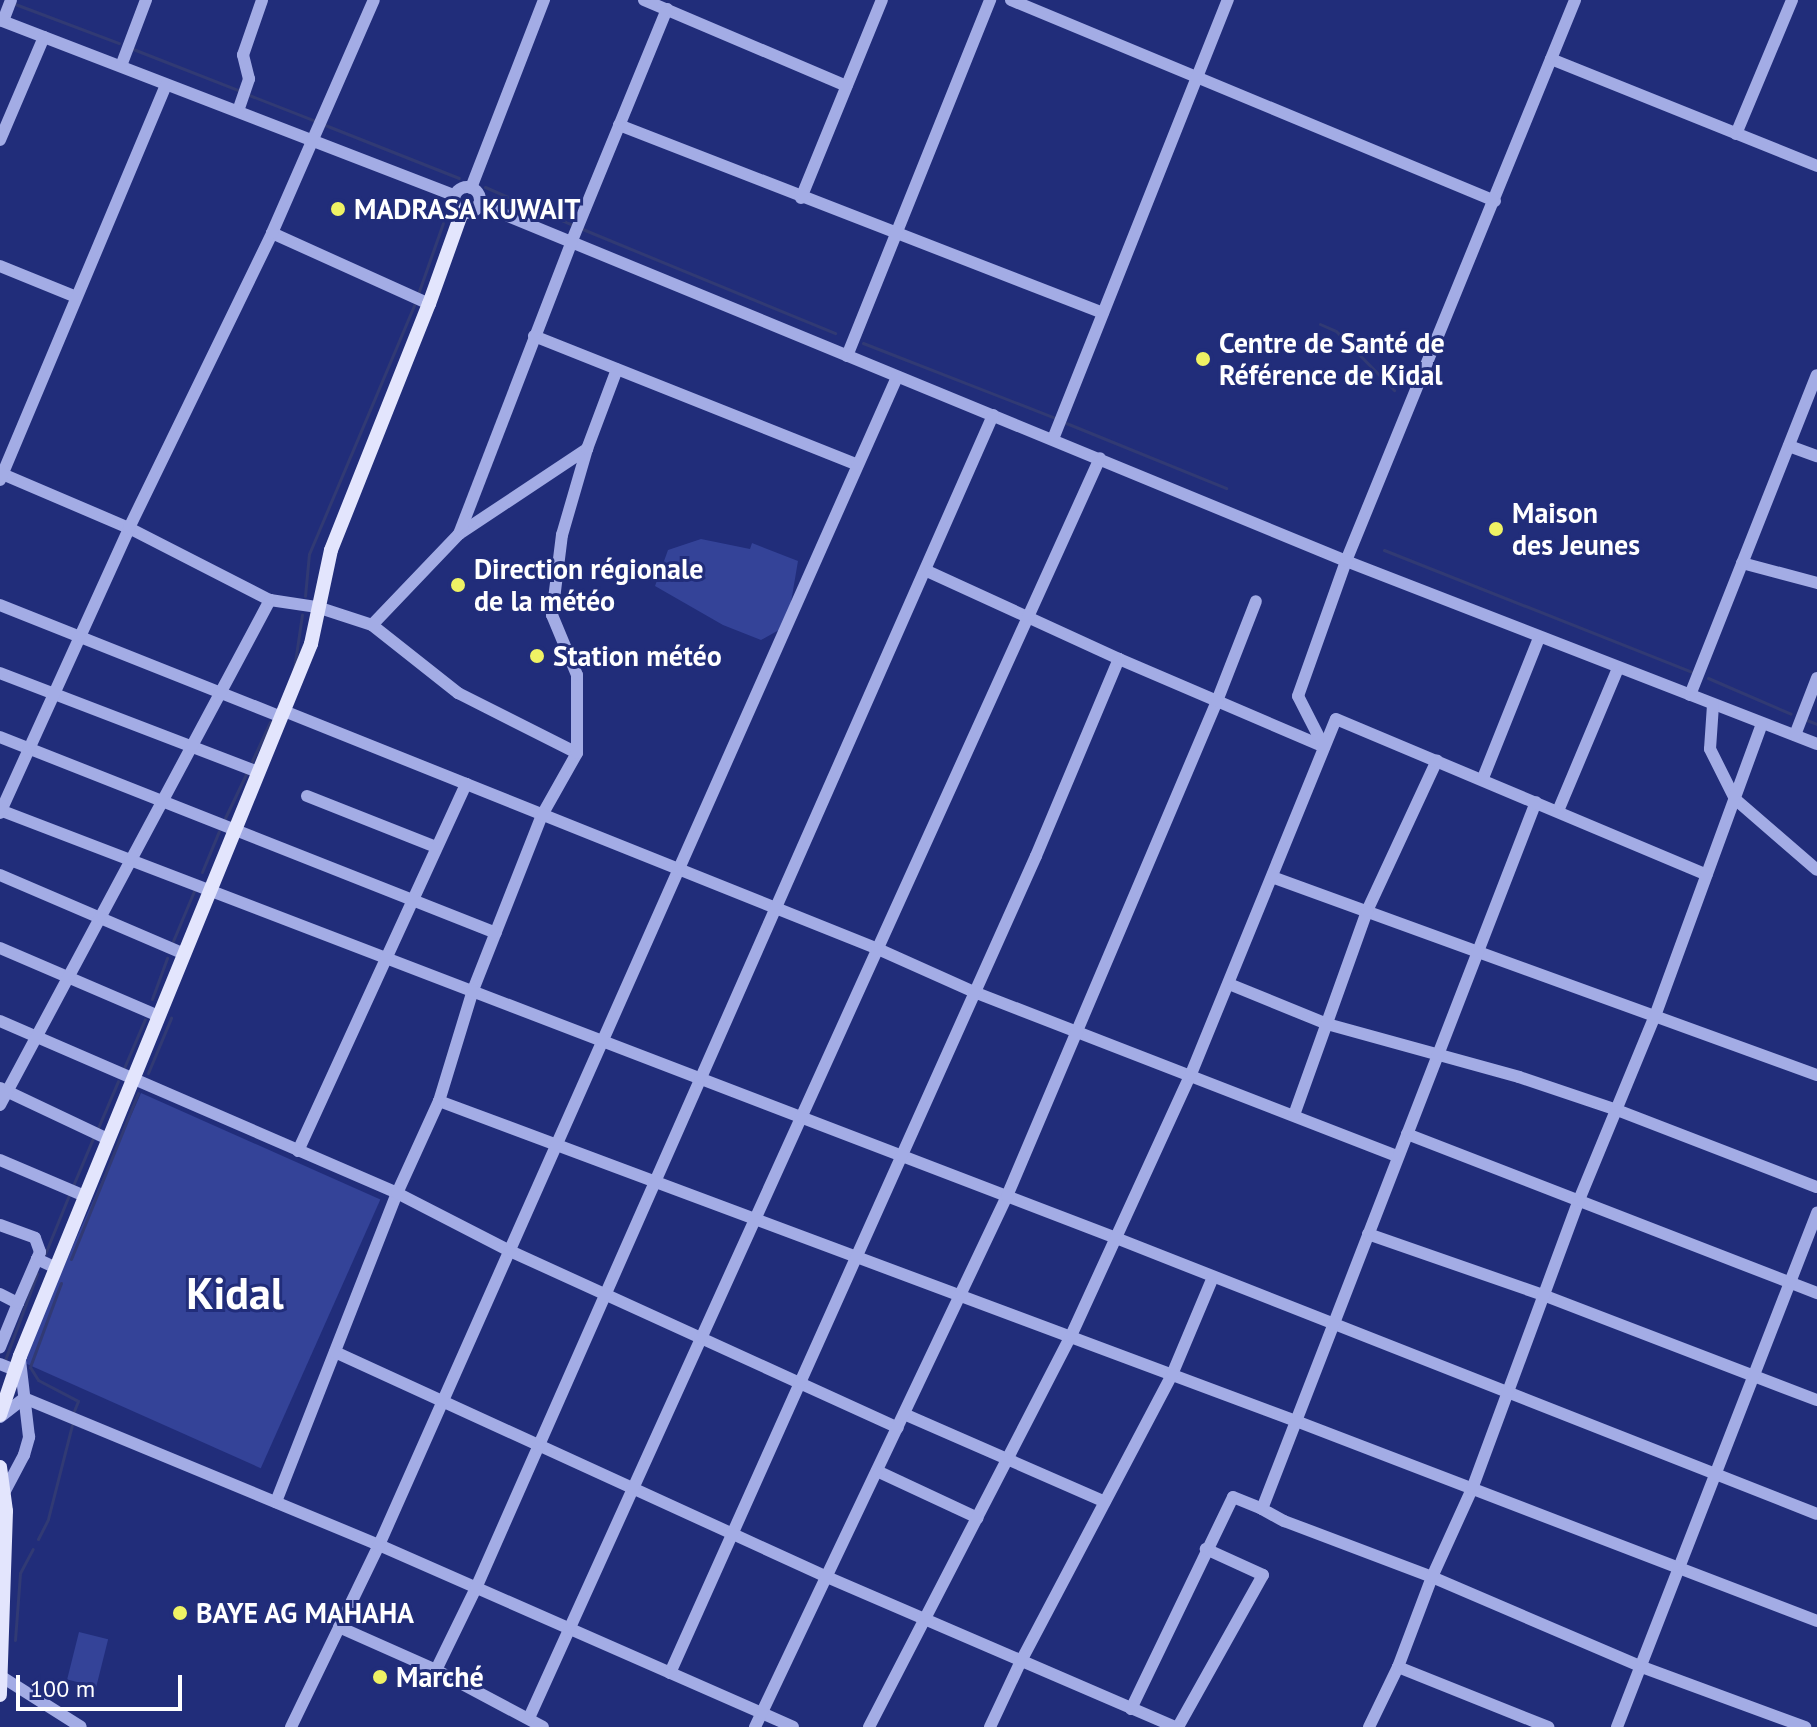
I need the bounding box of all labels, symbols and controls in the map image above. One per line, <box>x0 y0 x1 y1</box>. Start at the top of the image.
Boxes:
place label: MADRASA KUWAIT <box>354 192 582 226</box>
marker: MADRASA KUWAIT <box>329 200 347 218</box>
place label: Centre de Santé de Référence de Kidal <box>1219 326 1445 392</box>
marker: Centre de Santé de Référence de Kidal <box>1194 350 1212 368</box>
place label: Maison des Jeunes <box>1512 496 1640 562</box>
marker: Maison des Jeunes <box>1487 520 1505 538</box>
place label: Direction régionale de la météo <box>474 552 703 618</box>
marker: Direction régionale de la météo <box>449 576 467 594</box>
place label: Station météo <box>553 639 722 673</box>
marker: Station météo <box>528 647 546 665</box>
district label: Kidal <box>186 1267 284 1319</box>
place label: BAYE AG MAHAHA <box>196 1596 415 1630</box>
marker: BAYE AG MAHAHA <box>171 1604 189 1622</box>
scale bar <box>20 1659 186 1709</box>
place label: Marché <box>396 1660 484 1694</box>
marker: Marché <box>371 1668 389 1686</box>
text: 100 m <box>30 1673 95 1704</box>

